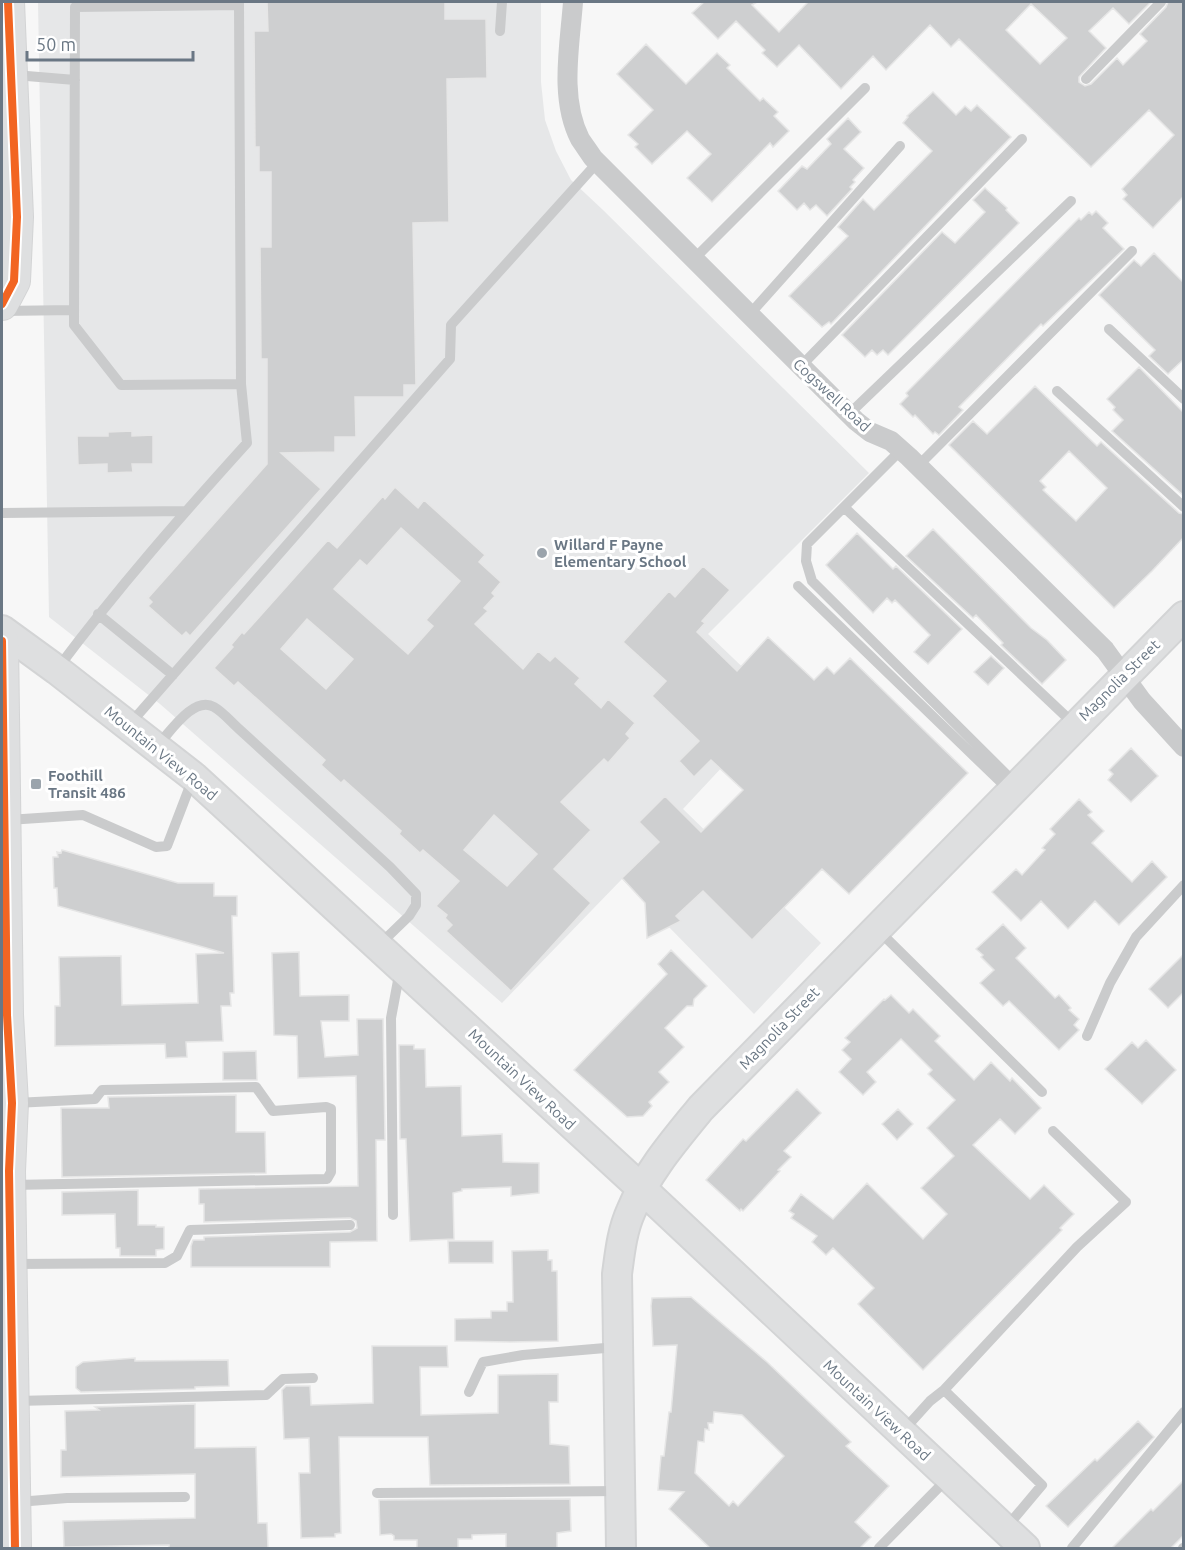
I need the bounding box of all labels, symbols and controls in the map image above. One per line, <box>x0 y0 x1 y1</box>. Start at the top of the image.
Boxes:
scale bar <box>27 24 194 62</box>
text: 50 m <box>36 34 76 54</box>
street label: Cogswell Road <box>790 355 874 435</box>
place label: Willard F Payne Elementary School <box>554 536 687 570</box>
marker: Willard F Payne Elementary School <box>535 546 549 560</box>
street label: Magnolia Street <box>1075 636 1163 724</box>
street label: Mountain View Road <box>101 702 221 804</box>
place label: Foothill Transit 486 <box>48 767 126 801</box>
marker: Foothill Transit 486 <box>29 777 43 791</box>
street label: Magnolia Street <box>736 983 822 1073</box>
street label: Mountain View Road <box>465 1025 579 1133</box>
street label: Mountain View Road <box>820 1356 934 1464</box>

